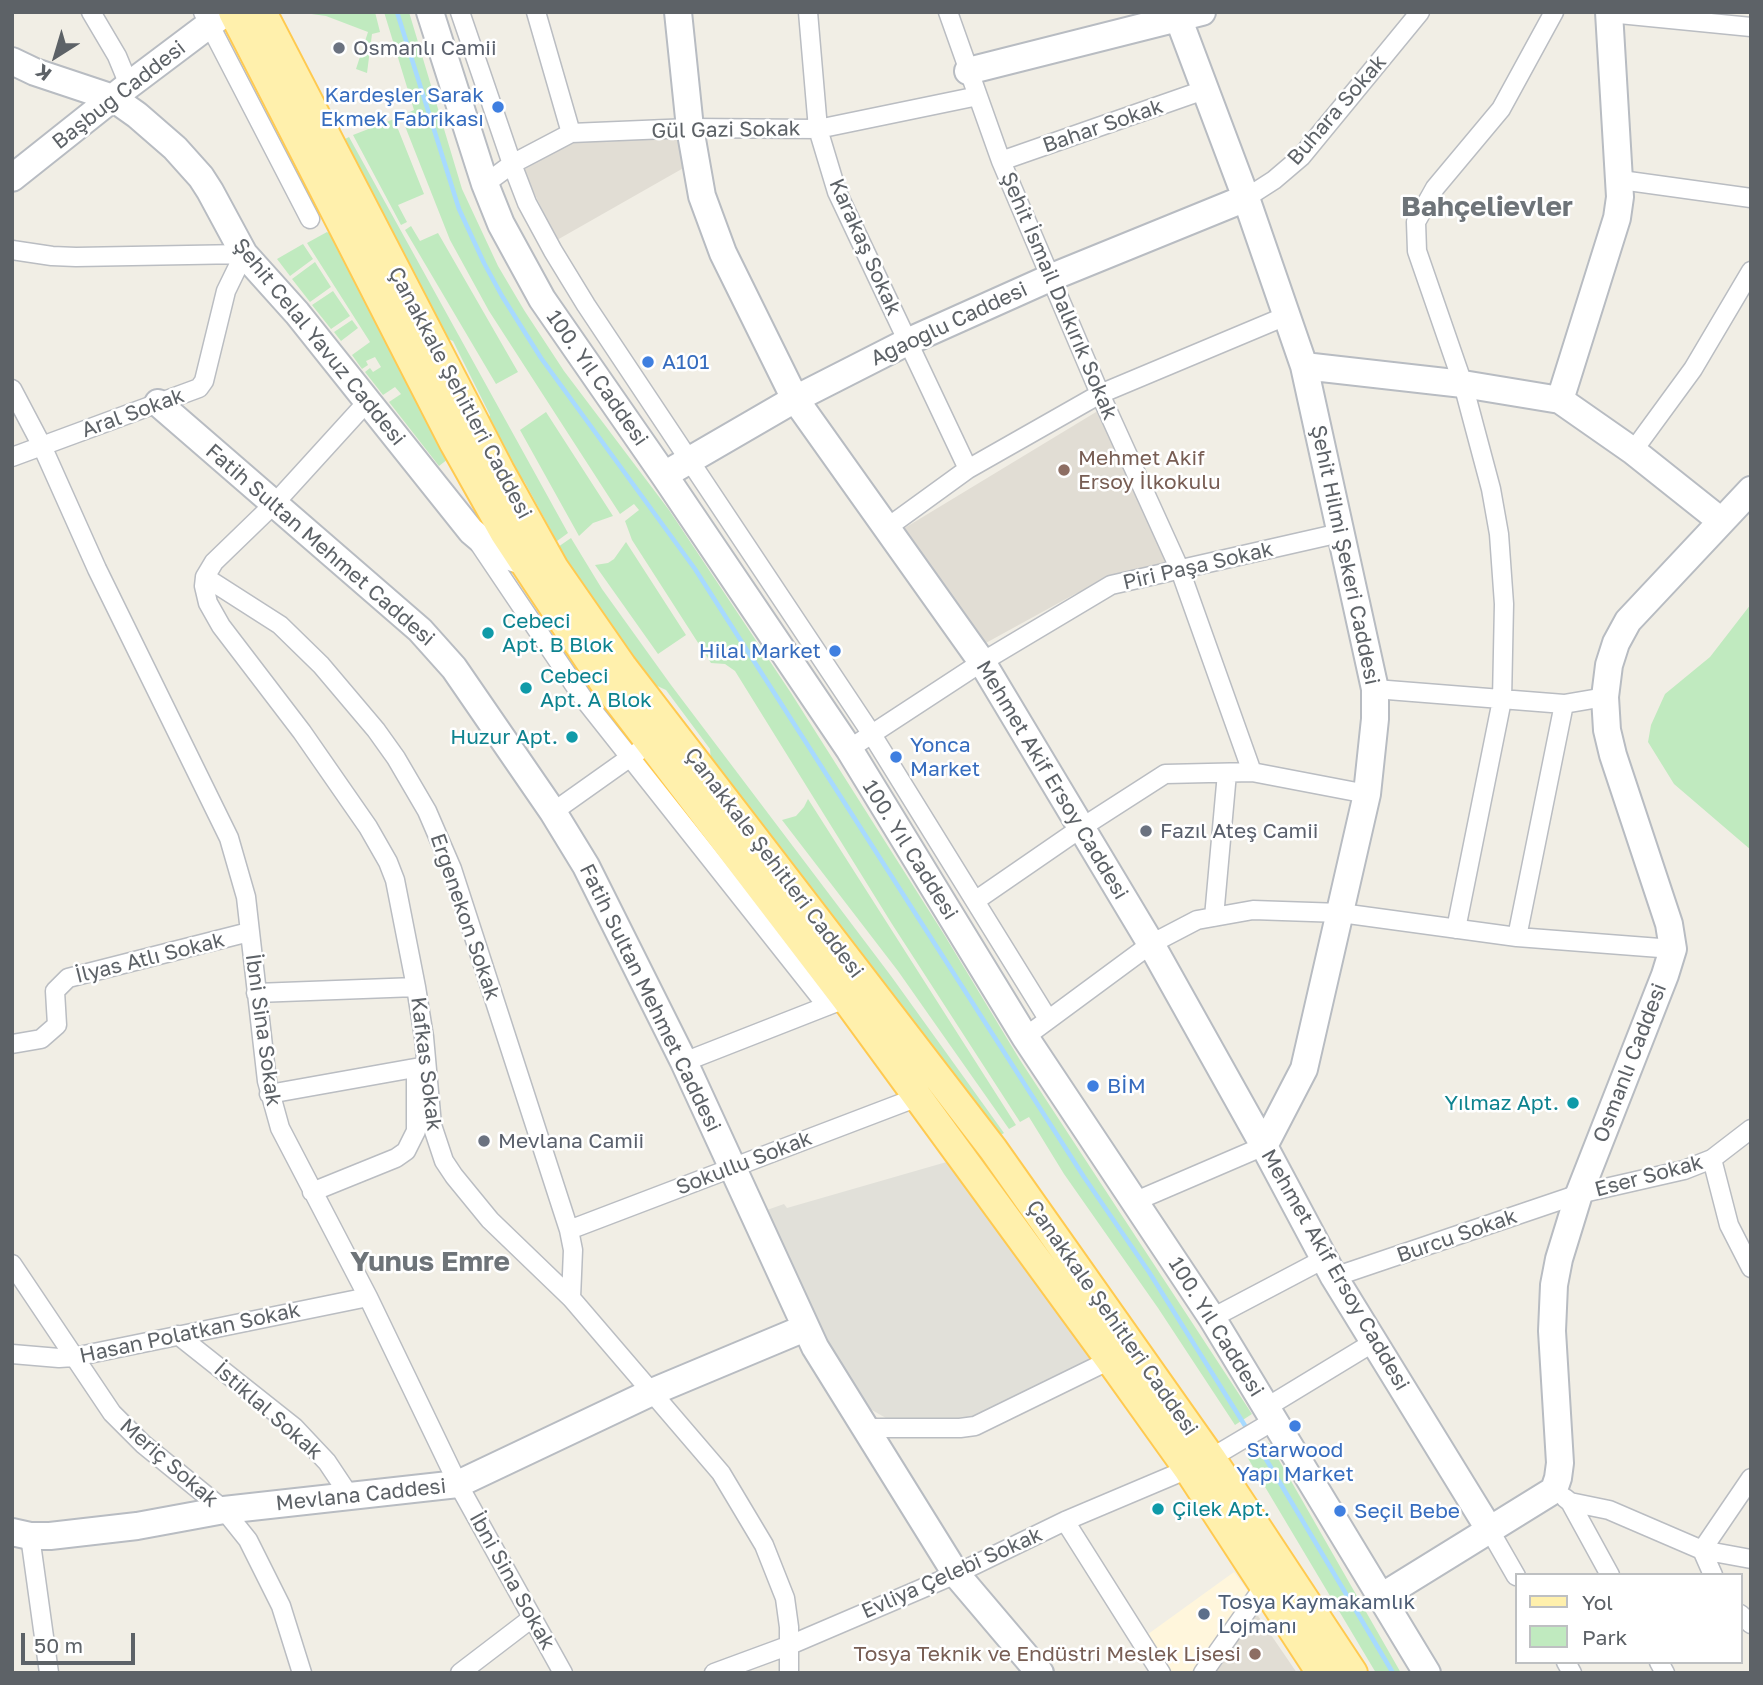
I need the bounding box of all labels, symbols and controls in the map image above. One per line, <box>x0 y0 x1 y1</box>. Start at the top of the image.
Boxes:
north arrow <box>21 21 91 91</box>
street label: Başbuğ Caddesi <box>48 35 190 155</box>
place label: Osmanlı Camii <box>353 35 497 61</box>
marker: Osmanlı Camii <box>331 40 347 56</box>
street label: Buhara Sokak <box>1282 50 1392 170</box>
text: K <box>31 60 55 87</box>
place label: Kardeşler Sarak Ekmek Fabrikası <box>320 82 484 132</box>
street label: Bahar Sokak <box>1040 94 1166 158</box>
marker: Kardeşler Sarak Ekmek Fabrikası <box>490 99 506 115</box>
street label: Gül Gazi Sokak <box>651 116 801 144</box>
street label: Şehit İsmail Dalkırık Sokak <box>995 168 1123 424</box>
street label: Karakaş Sokak <box>824 175 906 319</box>
district label: Bahçelievler <box>1401 190 1573 224</box>
street label: Şehit Celal Yavuz Caddesi <box>228 233 410 451</box>
street label: Çanakkale Şehitleri Caddesi <box>383 263 537 523</box>
street label: Ağaoğlu Caddesi <box>867 277 1031 371</box>
street label: 100. Yıl Caddesi <box>541 305 653 451</box>
place label: A101 <box>662 349 709 375</box>
marker: A101 <box>640 354 656 370</box>
street label: Aral Sokak <box>78 383 188 443</box>
street label: Şehit Hilmi Şekeri Caddesi <box>1305 423 1385 687</box>
street label: Fatih Sultan Mehmet Caddesi <box>200 439 440 651</box>
place label: Mehmet Akif Ersoy İlkokulu <box>1078 445 1221 495</box>
marker: Mehmet Akif Ersoy İlkokulu <box>1056 462 1072 478</box>
street label: Piri Paşa Sokak <box>1120 536 1276 596</box>
place label: Cebeci Apt. B Blok <box>502 608 614 658</box>
marker: Cebeci Apt. B Blok <box>480 625 496 641</box>
place label: Hilal Market <box>699 638 821 664</box>
marker: Hilal Market <box>827 643 843 659</box>
street label: Mehmet Akif Ersoy Caddesi <box>971 656 1133 904</box>
place label: Cebeci Apt. A Blok <box>540 663 652 713</box>
marker: Cebeci Apt. A Blok <box>518 680 534 696</box>
place label: Huzur Apt. <box>450 724 558 750</box>
marker: Huzur Apt. <box>564 729 580 745</box>
place label: Yonca Market <box>910 732 980 782</box>
street label: Çanakkale Şehitleri Caddesi <box>679 743 869 983</box>
marker: Yonca Market <box>888 749 904 765</box>
street label: 100. Yıl Caddesi <box>857 776 963 924</box>
place label: Fazıl Ateş Camii <box>1160 818 1318 844</box>
marker: Fazıl Ateş Camii <box>1138 823 1154 839</box>
street label: Ergenekon Sokak <box>425 830 505 1004</box>
street label: Fatih Sultan Mehmet Caddesi <box>574 860 726 1136</box>
street label: İlyas Atlı Sokak <box>73 927 227 989</box>
street label: İbni Sina Sokak <box>240 952 286 1108</box>
street label: Osmanlı Caddesi <box>1588 980 1672 1146</box>
street label: Kafkas Sokak <box>405 995 447 1133</box>
place label: BİM <box>1107 1073 1146 1099</box>
marker: BİM <box>1085 1078 1101 1094</box>
place label: Yılmaz Apt. <box>1444 1090 1559 1116</box>
marker: Yılmaz Apt. <box>1565 1095 1581 1111</box>
street label: Sokullu Sokak <box>673 1126 815 1200</box>
place label: Mevlana Camii <box>498 1128 644 1154</box>
marker: Mevlana Camii <box>476 1133 492 1149</box>
street label: Mehmet Akif Ersoy Caddesi <box>1256 1145 1414 1395</box>
street label: Eser Sokak <box>1592 1149 1706 1203</box>
street label: Çanakkale Şehitleri Caddesi <box>1021 1195 1203 1441</box>
street label: Burcu Sokak <box>1394 1204 1520 1268</box>
district label: Yunus Emre <box>350 1245 510 1279</box>
street label: 100. Yıl Caddesi <box>1163 1253 1269 1401</box>
street label: Hasan Polatkan Sokak <box>77 1297 303 1369</box>
street label: İstiklal Sokak <box>209 1357 327 1465</box>
street label: Meriç Sokak <box>115 1413 223 1513</box>
marker: Starwood Yapı Market <box>1287 1418 1303 1434</box>
place label: Starwood Yapı Market <box>1236 1437 1354 1487</box>
street label: Mevlana Caddesi <box>275 1474 447 1516</box>
place label: Çilek Apt. <box>1172 1496 1270 1522</box>
place label: Seçil Bebe <box>1354 1498 1460 1524</box>
marker: Çilek Apt. <box>1150 1501 1166 1517</box>
marker: Seçil Bebe <box>1332 1503 1348 1519</box>
street label: İbni Sina Sokak <box>464 1508 560 1654</box>
street label: Evliya Çelebi Sokak <box>858 1522 1046 1624</box>
legend <box>1514 1573 1742 1664</box>
place label: Tosya Kaymakamlık Lojmanı <box>1218 1589 1415 1639</box>
text: Yol <box>1582 1589 1613 1615</box>
marker: Tosya Kaymakamlık Lojmanı <box>1196 1606 1212 1622</box>
scale bar <box>24 1618 138 1662</box>
text: Park <box>1582 1624 1627 1650</box>
text: 50 m <box>34 1632 83 1658</box>
place label: Tosya Teknik ve Endüstri Meslek Lisesi <box>854 1641 1241 1667</box>
marker: Tosya Teknik ve Endüstri Meslek Lisesi <box>1247 1646 1263 1662</box>

